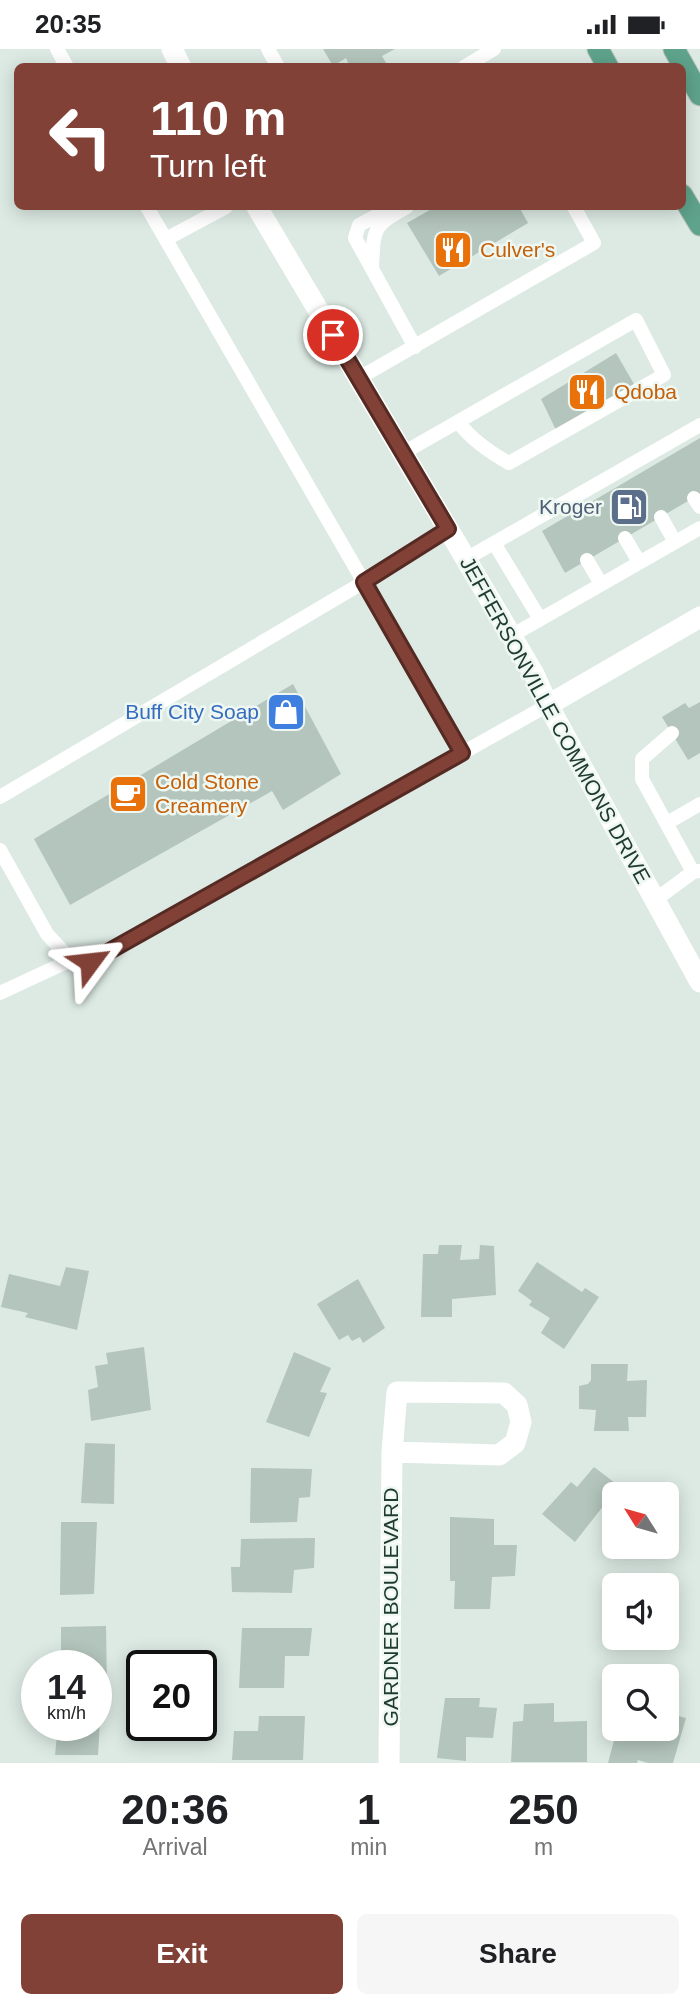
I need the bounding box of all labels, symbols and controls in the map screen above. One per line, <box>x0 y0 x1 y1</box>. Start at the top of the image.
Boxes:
text: 20:35 <box>35 9 102 39</box>
icon: left <box>35 91 126 182</box>
text: 110 m <box>150 91 286 145</box>
text: Turn left <box>150 148 266 184</box>
restaurant icon: Culver's <box>432 229 474 271</box>
place label: Culver's <box>480 238 555 261</box>
pin <box>303 305 363 365</box>
icon: arrive <box>314 316 352 354</box>
restaurant icon: Qdoba <box>566 371 608 413</box>
place label: Qdoba <box>614 380 677 403</box>
fuel station icon: Kroger <box>608 486 650 528</box>
place label: Kroger <box>539 495 602 518</box>
street label: JEFFERSONVILLE COMMONS DRIVE <box>456 552 655 887</box>
shop icon: Buff City Soap <box>265 691 307 733</box>
place label: Buff City Soap <box>125 700 259 723</box>
place label: Cold Stone Creamery <box>155 770 259 817</box>
cafe icon: Cold Stone Creamery <box>107 773 149 815</box>
position arrow <box>53 925 127 999</box>
north arrow <box>602 1482 679 1559</box>
map controls <box>602 1482 679 1741</box>
street label: GARDNER BOULEVARD <box>379 1488 402 1726</box>
button: sound <box>602 1573 679 1650</box>
speed limit sign: 20 <box>126 1650 217 1741</box>
button: search <box>602 1664 679 1741</box>
text: 14 <box>47 1667 86 1706</box>
text: km/h <box>47 1703 86 1723</box>
text: 20:36 <box>121 1786 229 1833</box>
text: 1 <box>357 1786 380 1833</box>
text: 250 <box>509 1786 579 1833</box>
text: Arrival <box>142 1834 208 1860</box>
text: min <box>350 1834 387 1860</box>
text: m <box>534 1834 553 1860</box>
button: Exit <box>21 1914 343 1994</box>
button: Share <box>357 1914 679 1994</box>

